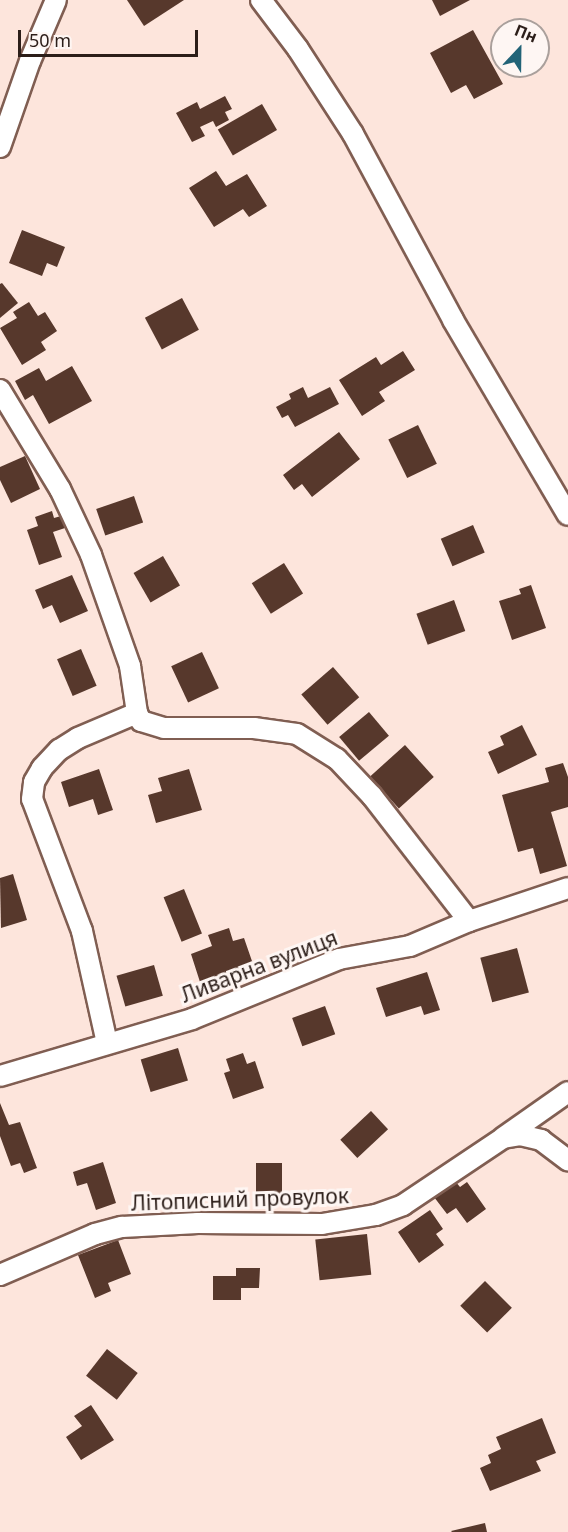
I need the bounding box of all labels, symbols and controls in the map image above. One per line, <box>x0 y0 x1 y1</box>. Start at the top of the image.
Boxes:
scale bar <box>21 18 201 56</box>
north arrow <box>490 18 550 78</box>
text: Пн <box>511 19 541 48</box>
text: 50 m <box>29 28 71 52</box>
street label: Ливарна вулиця <box>177 925 341 1007</box>
street label: Літописний провулок <box>131 1183 349 1215</box>

